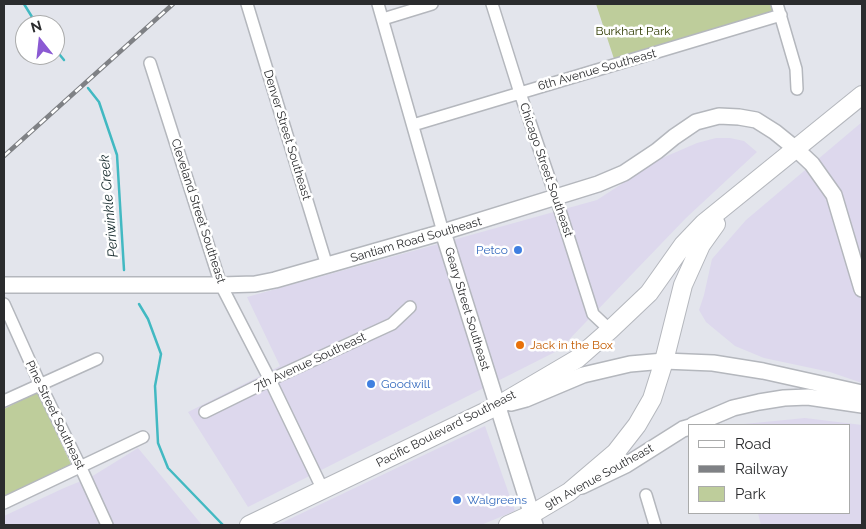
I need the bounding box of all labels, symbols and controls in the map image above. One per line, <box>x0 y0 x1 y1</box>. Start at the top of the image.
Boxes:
north arrow <box>15 15 65 65</box>
text: N <box>29 17 43 36</box>
park label: Burkhart Park <box>595 24 671 38</box>
street label: 6th Avenue Southeast <box>536 46 658 94</box>
street label: Denver Street Southeast <box>260 68 314 202</box>
street label: Chicago Street Southeast <box>516 101 576 239</box>
street label: Cleveland Street Southeast <box>168 137 228 285</box>
water label: Periwinkle Creek <box>96 154 122 258</box>
street label: Santiam Road Southeast <box>349 214 483 266</box>
place label: Petco <box>476 243 508 257</box>
marker: Petco <box>512 244 524 256</box>
street label: Geary Street Southeast <box>441 246 493 372</box>
street label: 7th Avenue Southeast <box>252 330 368 394</box>
place label: Jack in the Box <box>530 338 613 352</box>
marker: Jack in the Box <box>514 339 526 351</box>
street label: Pine Street Southeast <box>22 358 88 472</box>
place label: Goodwill <box>381 377 430 391</box>
marker: Goodwill <box>365 378 377 390</box>
street label: Pacific Boulevard Southeast <box>374 388 518 470</box>
legend <box>688 424 851 514</box>
text: Road <box>735 435 771 453</box>
street label: 9th Avenue Southeast <box>542 441 656 513</box>
text: Railway <box>735 460 788 478</box>
text: Park <box>735 485 766 503</box>
place label: Walgreens <box>467 493 527 507</box>
marker: Walgreens <box>451 494 463 506</box>

